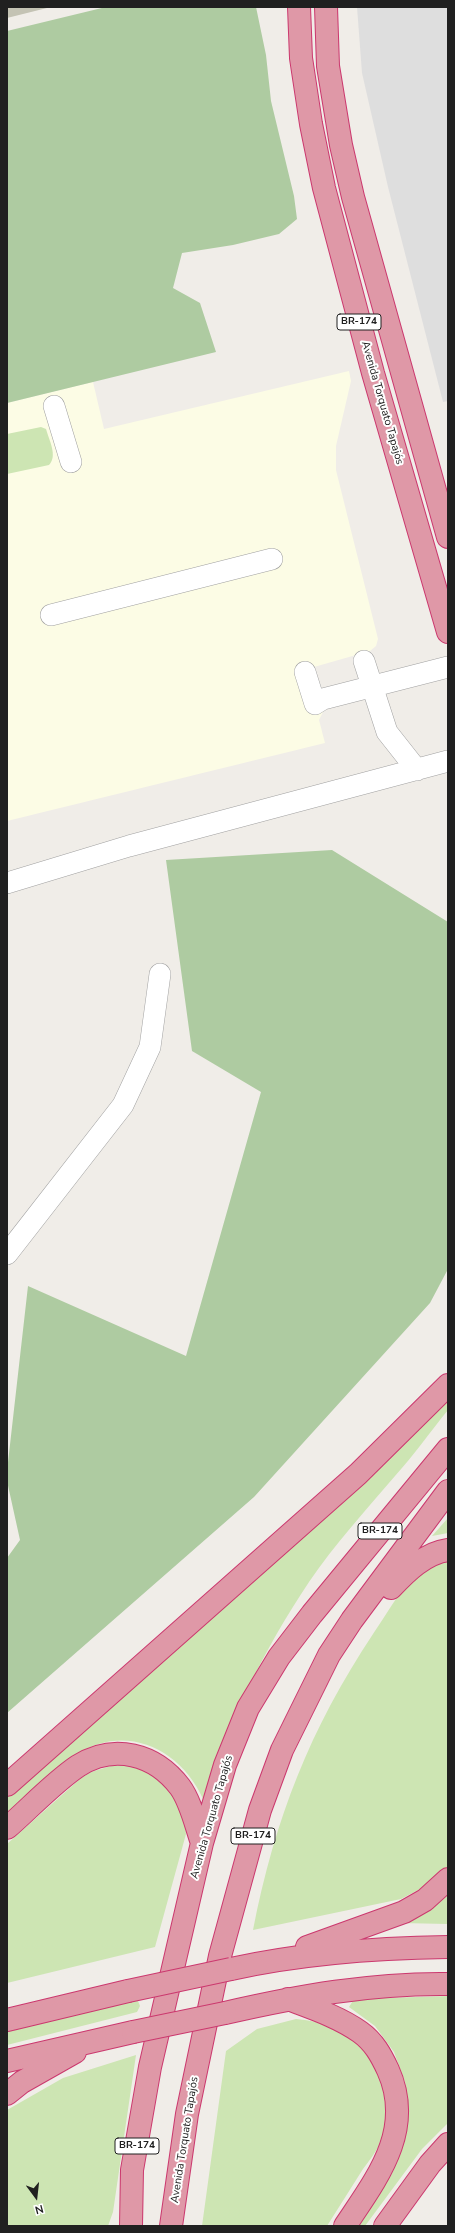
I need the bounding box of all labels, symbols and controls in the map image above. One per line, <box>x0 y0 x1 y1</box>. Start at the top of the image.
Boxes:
road number: BR-174 <box>337 314 381 330</box>
street label: Avenida Torquato Tapajós <box>358 340 406 466</box>
road number: BR-174 <box>358 1523 402 1539</box>
street label: Avenida Torquato Tapajós <box>188 1754 236 1880</box>
road number: BR-174 <box>231 1828 275 1844</box>
street label: Avenida Torquato Tapajós <box>168 2076 202 2204</box>
road number: BR-174 <box>115 2138 159 2154</box>
north arrow <box>16 2177 56 2217</box>
text: N <box>33 2201 45 2217</box>

